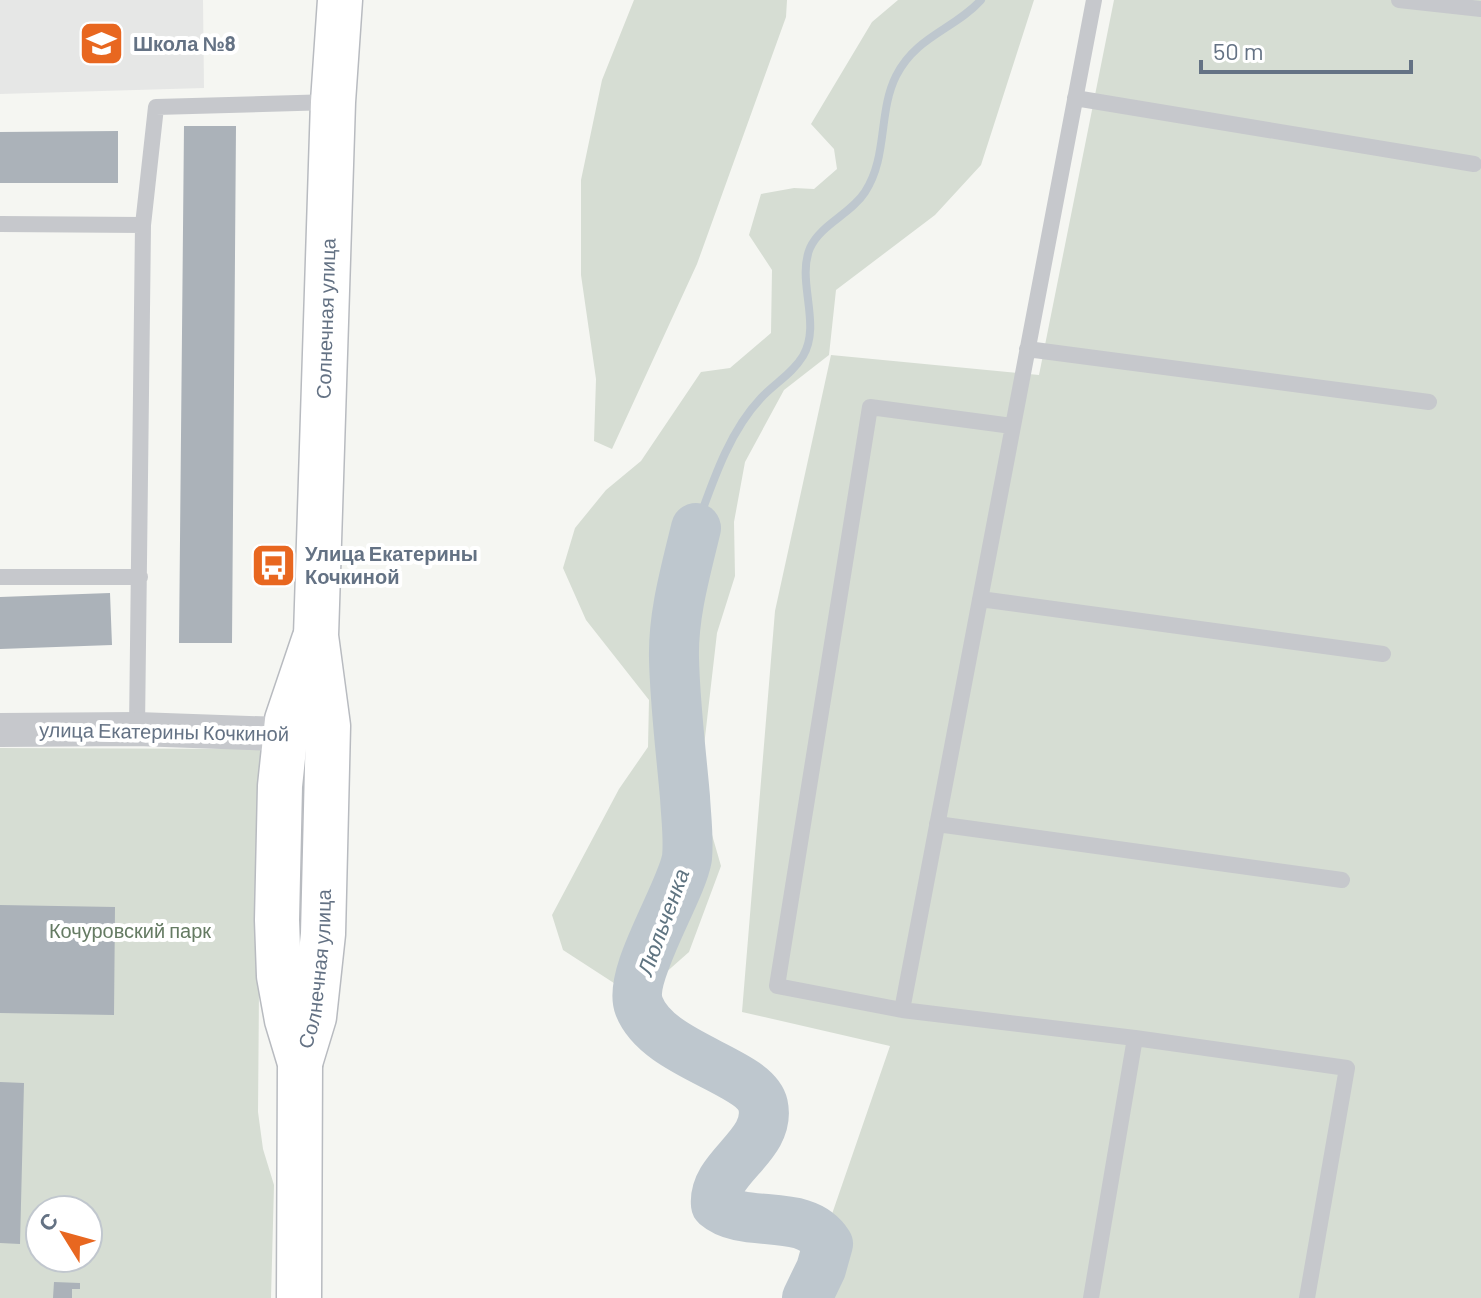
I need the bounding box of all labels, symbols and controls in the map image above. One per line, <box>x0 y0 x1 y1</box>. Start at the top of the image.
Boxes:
school or university icon: Школа №8 <box>78 20 126 68</box>
scale bar <box>1201 24 1411 74</box>
place label: Школа №8 <box>133 31 236 55</box>
text: 50 m <box>1213 36 1264 65</box>
street label: Солнечная улица <box>311 237 340 399</box>
bus stop icon: Улица Екатерины Кочкиной <box>250 541 298 589</box>
place label: Улица Екатерины Кочкиной <box>305 541 478 588</box>
street label: улица Екатерины Кочкиной <box>39 717 289 745</box>
water label: Люльченка <box>630 865 693 980</box>
street label: Солнечная улица <box>292 888 335 1051</box>
park label: Кочуровский парк <box>49 918 211 942</box>
north arrow <box>24 1194 104 1274</box>
text: С <box>32 1207 62 1236</box>

